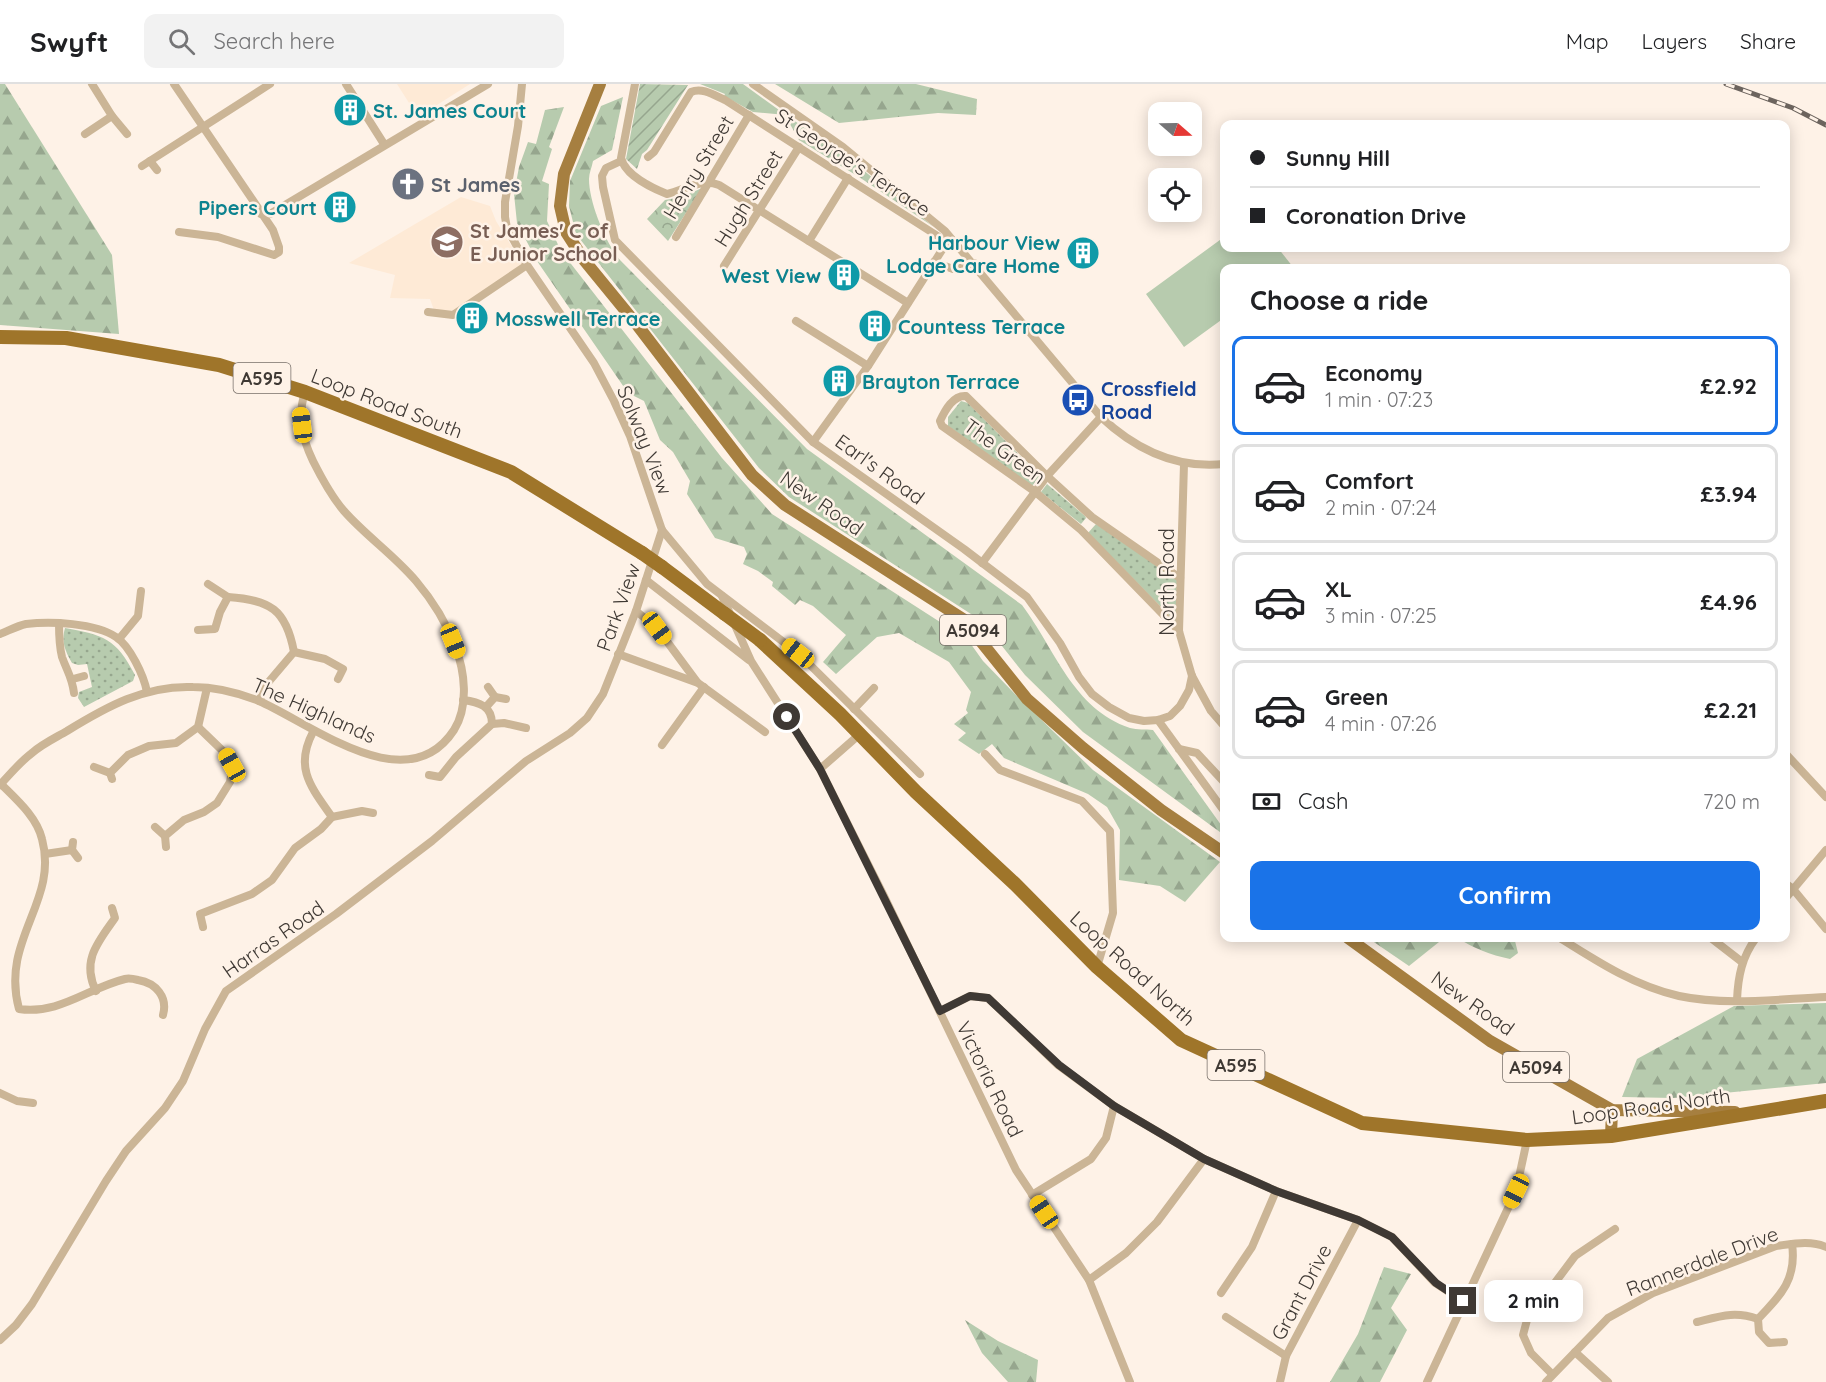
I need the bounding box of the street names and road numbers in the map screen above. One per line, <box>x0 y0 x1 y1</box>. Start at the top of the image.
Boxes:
street label: St George's Terrace <box>771 102 935 222</box>
street label: Henry Street <box>657 110 739 223</box>
street label: Hugh Street <box>708 145 788 251</box>
road number: A595 <box>234 363 290 393</box>
street label: Loop Road South <box>308 363 466 443</box>
street label: Solway View <box>612 382 678 498</box>
street label: The Green <box>959 413 1051 489</box>
street label: Earl's Road <box>831 428 929 510</box>
street label: New Road <box>776 465 868 541</box>
street label: North Road <box>1154 528 1179 636</box>
street label: Park View <box>591 560 645 654</box>
road number: A5094 <box>940 615 1006 645</box>
street label: The Highlands <box>248 672 380 748</box>
street label: Harras Road <box>217 895 329 983</box>
street label: Loop Road North <box>1065 905 1201 1031</box>
street label: New Road <box>1427 965 1519 1041</box>
street label: Victoria Road <box>951 1017 1029 1141</box>
road number: A595 <box>1208 1050 1264 1080</box>
road number: A5094 <box>1503 1052 1569 1082</box>
street label: Loop Road North <box>1570 1082 1732 1130</box>
street label: Rannerdale Drive <box>1622 1221 1782 1301</box>
street label: Grant Drive <box>1265 1240 1337 1344</box>

